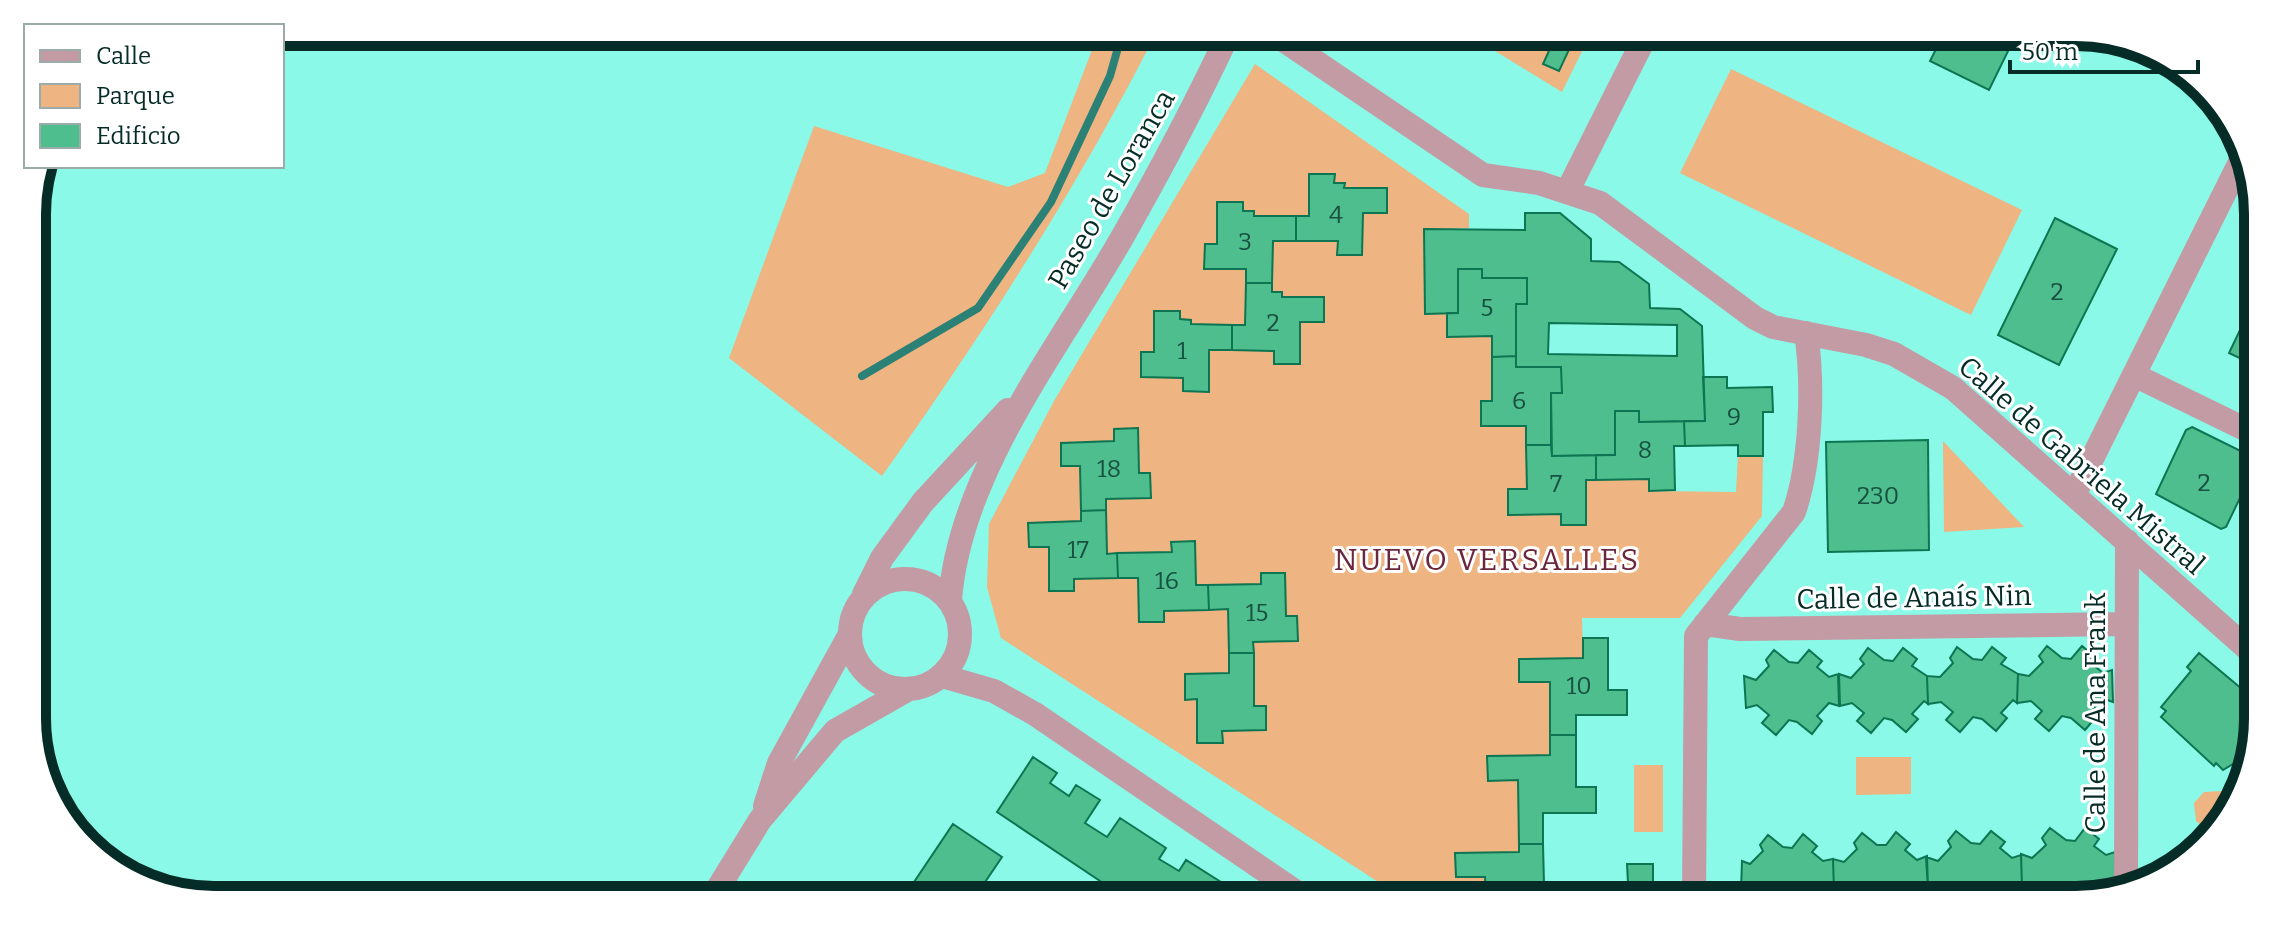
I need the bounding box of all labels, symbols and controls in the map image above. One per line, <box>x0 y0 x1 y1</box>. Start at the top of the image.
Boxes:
legend <box>24 24 284 168</box>
scale bar <box>2010 24 2198 74</box>
text: 50 m <box>2022 38 2078 66</box>
text: Calle <box>96 42 151 70</box>
text: Parque <box>96 82 175 110</box>
street label: Paseo de Loranca <box>1041 84 1182 295</box>
text: Edificio <box>96 122 181 150</box>
house number: 4 <box>1329 201 1343 229</box>
house number: 3 <box>1238 228 1252 256</box>
house number: 2 <box>2050 278 2064 306</box>
house number: 5 <box>1481 294 1493 322</box>
house number: 2 <box>1266 309 1280 337</box>
house number: 1 <box>1177 337 1187 365</box>
street label: Calle de Gabriela Mistral <box>1952 350 2211 581</box>
house number: 6 <box>1512 387 1526 415</box>
house number: 9 <box>1727 403 1741 431</box>
house number: 8 <box>1638 436 1652 464</box>
house number: 18 <box>1097 455 1121 483</box>
house number: 2 <box>2197 469 2211 497</box>
house number: 7 <box>1550 470 1562 498</box>
house number: 230 <box>1857 482 1899 510</box>
house number: 17 <box>1067 536 1089 564</box>
district label: NUEVO VERSALLES <box>1334 542 1640 578</box>
house number: 16 <box>1155 567 1179 595</box>
street label: Calle de Anaís Nin <box>1796 579 2032 616</box>
street label: Calle de Ana Frank <box>2079 592 2112 833</box>
house number: 15 <box>1246 599 1268 627</box>
house number: 10 <box>1566 672 1592 700</box>

